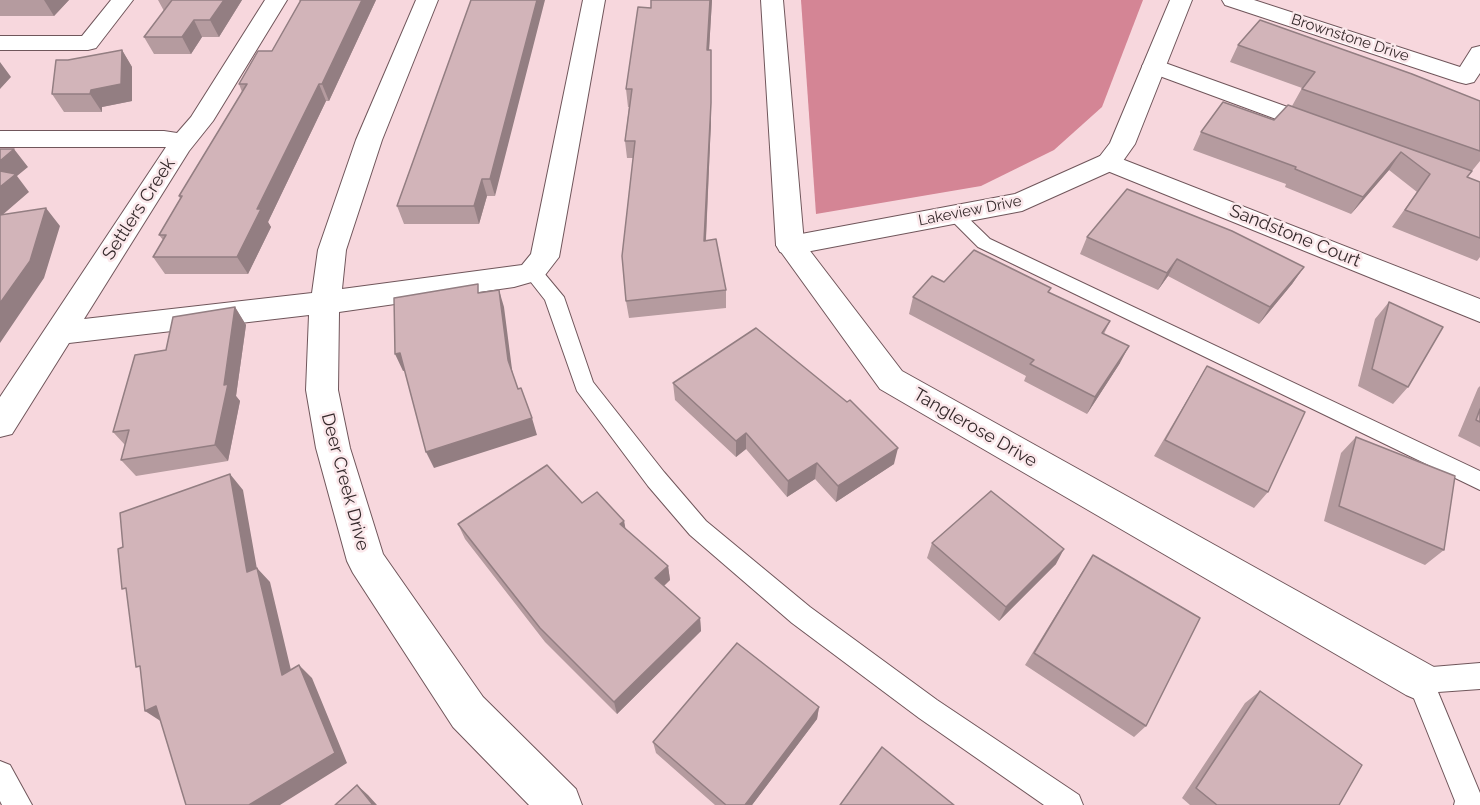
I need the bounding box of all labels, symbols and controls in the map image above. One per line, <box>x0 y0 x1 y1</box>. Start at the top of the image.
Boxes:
street label: Brownstone Drive <box>1289 10 1411 66</box>
street label: Settlers Creek <box>98 154 180 264</box>
street label: Lakeview Drive <box>917 192 1023 230</box>
street label: Sandstone Court <box>1226 200 1364 272</box>
street label: Tanglerose Drive <box>909 384 1041 472</box>
street label: Deer Creek Drive <box>316 411 374 553</box>

